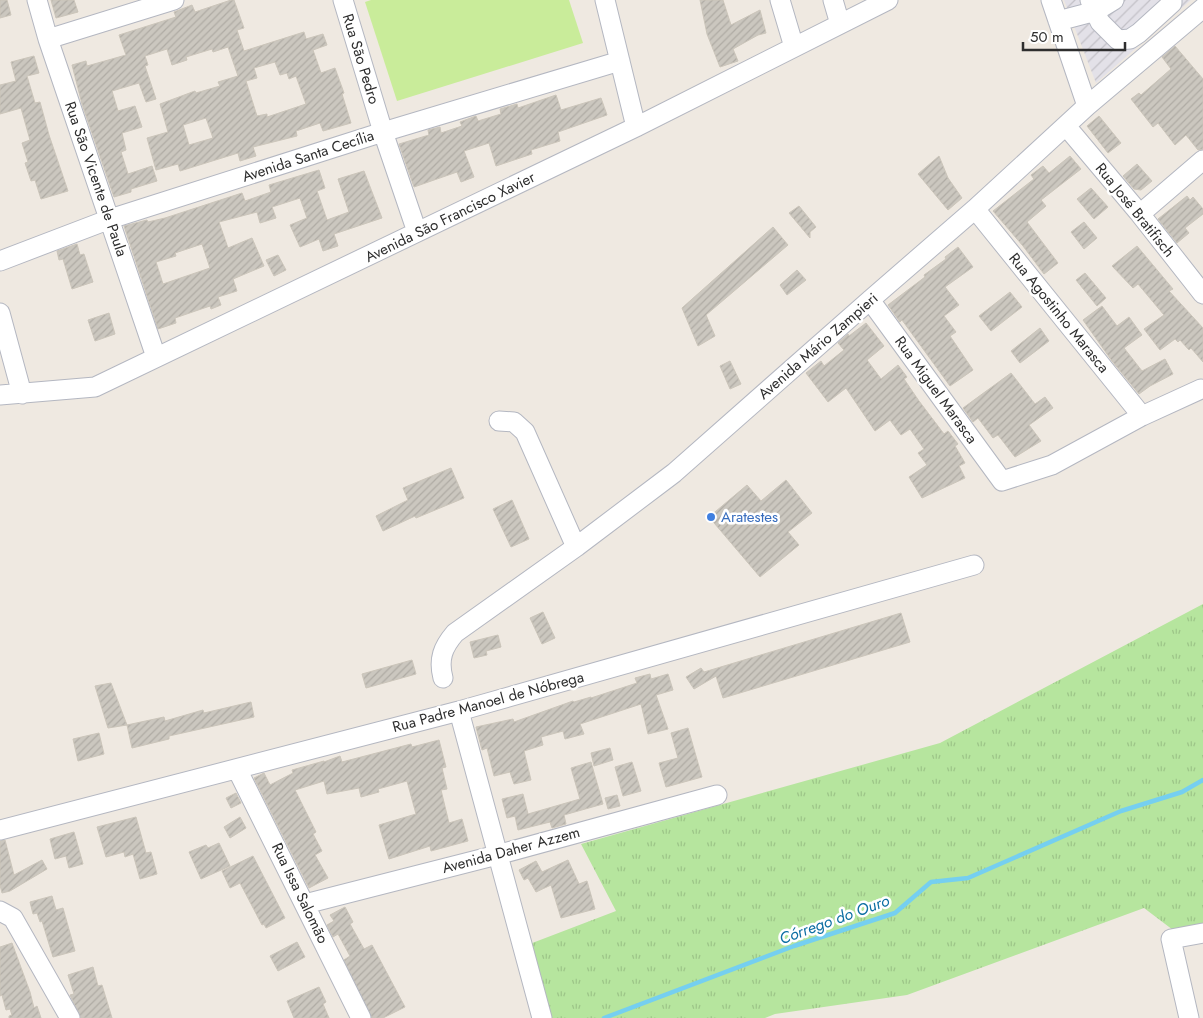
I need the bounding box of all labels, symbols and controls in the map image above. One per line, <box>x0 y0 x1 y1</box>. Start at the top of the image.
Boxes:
street label: Rua São Pedro <box>337 11 385 107</box>
scale bar <box>1023 20 1126 52</box>
text: 50 m <box>1030 26 1064 48</box>
street label: Rua São Vicente de Paula <box>59 98 133 260</box>
street label: Avenida Santa Cecília <box>239 124 377 188</box>
street label: Rua José Bratifisch <box>1090 158 1180 262</box>
street label: Avenida São Francisco Xavier <box>361 166 539 268</box>
street label: Rua Agostinho Marasca <box>1004 248 1114 378</box>
street label: Avenida Mário Zampieri <box>753 288 883 404</box>
street label: Rua Miguel Marasca <box>889 332 983 448</box>
place label: Aratestes <box>721 506 778 528</box>
marker: Aratestes <box>705 511 717 523</box>
street label: Rua Padre Manoel de Nóbrega <box>390 666 586 738</box>
street label: Avenida Daher Azzem <box>440 821 582 879</box>
street label: Rua Issa Salomão <box>266 839 334 947</box>
water label: Córrego do Ouro <box>776 889 893 950</box>

